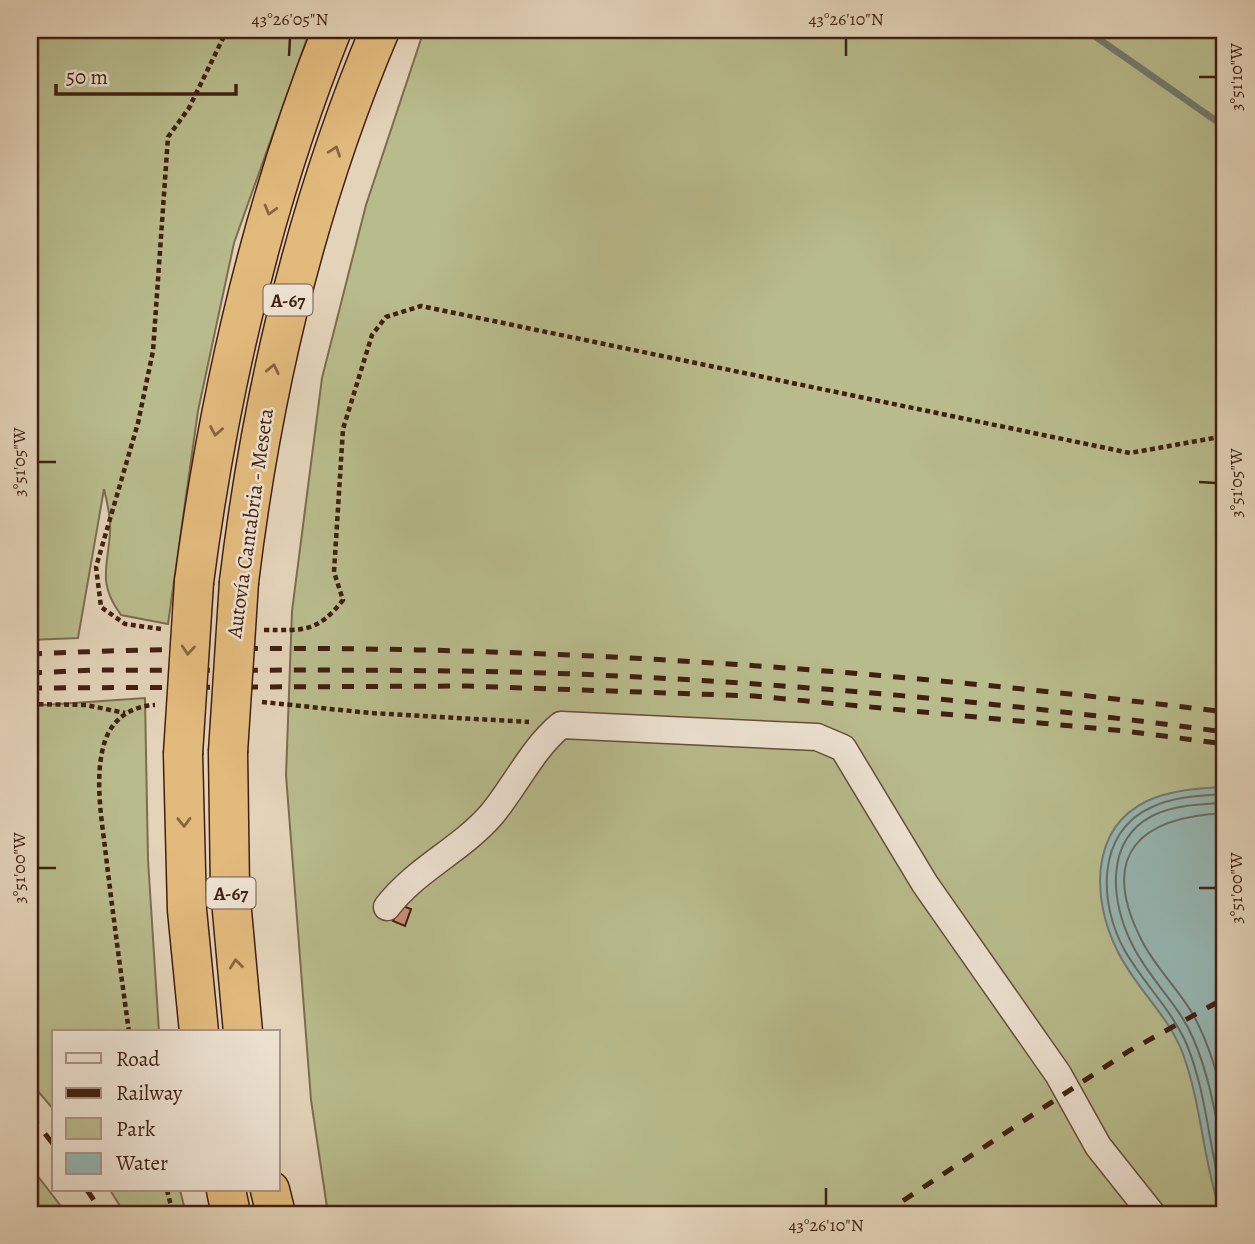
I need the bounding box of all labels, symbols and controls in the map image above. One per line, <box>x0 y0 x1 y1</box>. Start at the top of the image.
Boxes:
text: 43°26'05"N <box>252 7 328 31</box>
text: 43°26'10"N <box>808 7 884 31</box>
text: 3°51'10"W <box>1224 43 1248 111</box>
scale bar <box>56 52 236 96</box>
text: 50 m <box>66 63 108 91</box>
one-way arrow <box>327 145 341 157</box>
one-way arrow <box>263 204 278 216</box>
road number: A-67 <box>264 284 312 316</box>
one-way arrow <box>264 363 279 375</box>
street label: Autovía Cantabria - Meseta <box>220 406 280 641</box>
one-way arrow <box>209 425 224 437</box>
text: 3°51'05"W <box>7 427 31 497</box>
text: 3°51'05"W <box>1224 448 1248 518</box>
one-way arrow <box>181 645 196 656</box>
one-way arrow <box>176 817 191 828</box>
text: 3°51'00"W <box>7 832 31 904</box>
text: 3°51'00"W <box>1224 852 1248 924</box>
road number: A-67 <box>206 878 256 908</box>
one-way arrow <box>228 959 243 970</box>
legend <box>52 1030 280 1192</box>
text: Road <box>116 1045 160 1073</box>
text: Railway <box>116 1079 183 1107</box>
text: Park <box>116 1115 156 1143</box>
text: Water <box>115 1149 168 1177</box>
text: 43°26'10"N <box>788 1213 864 1237</box>

